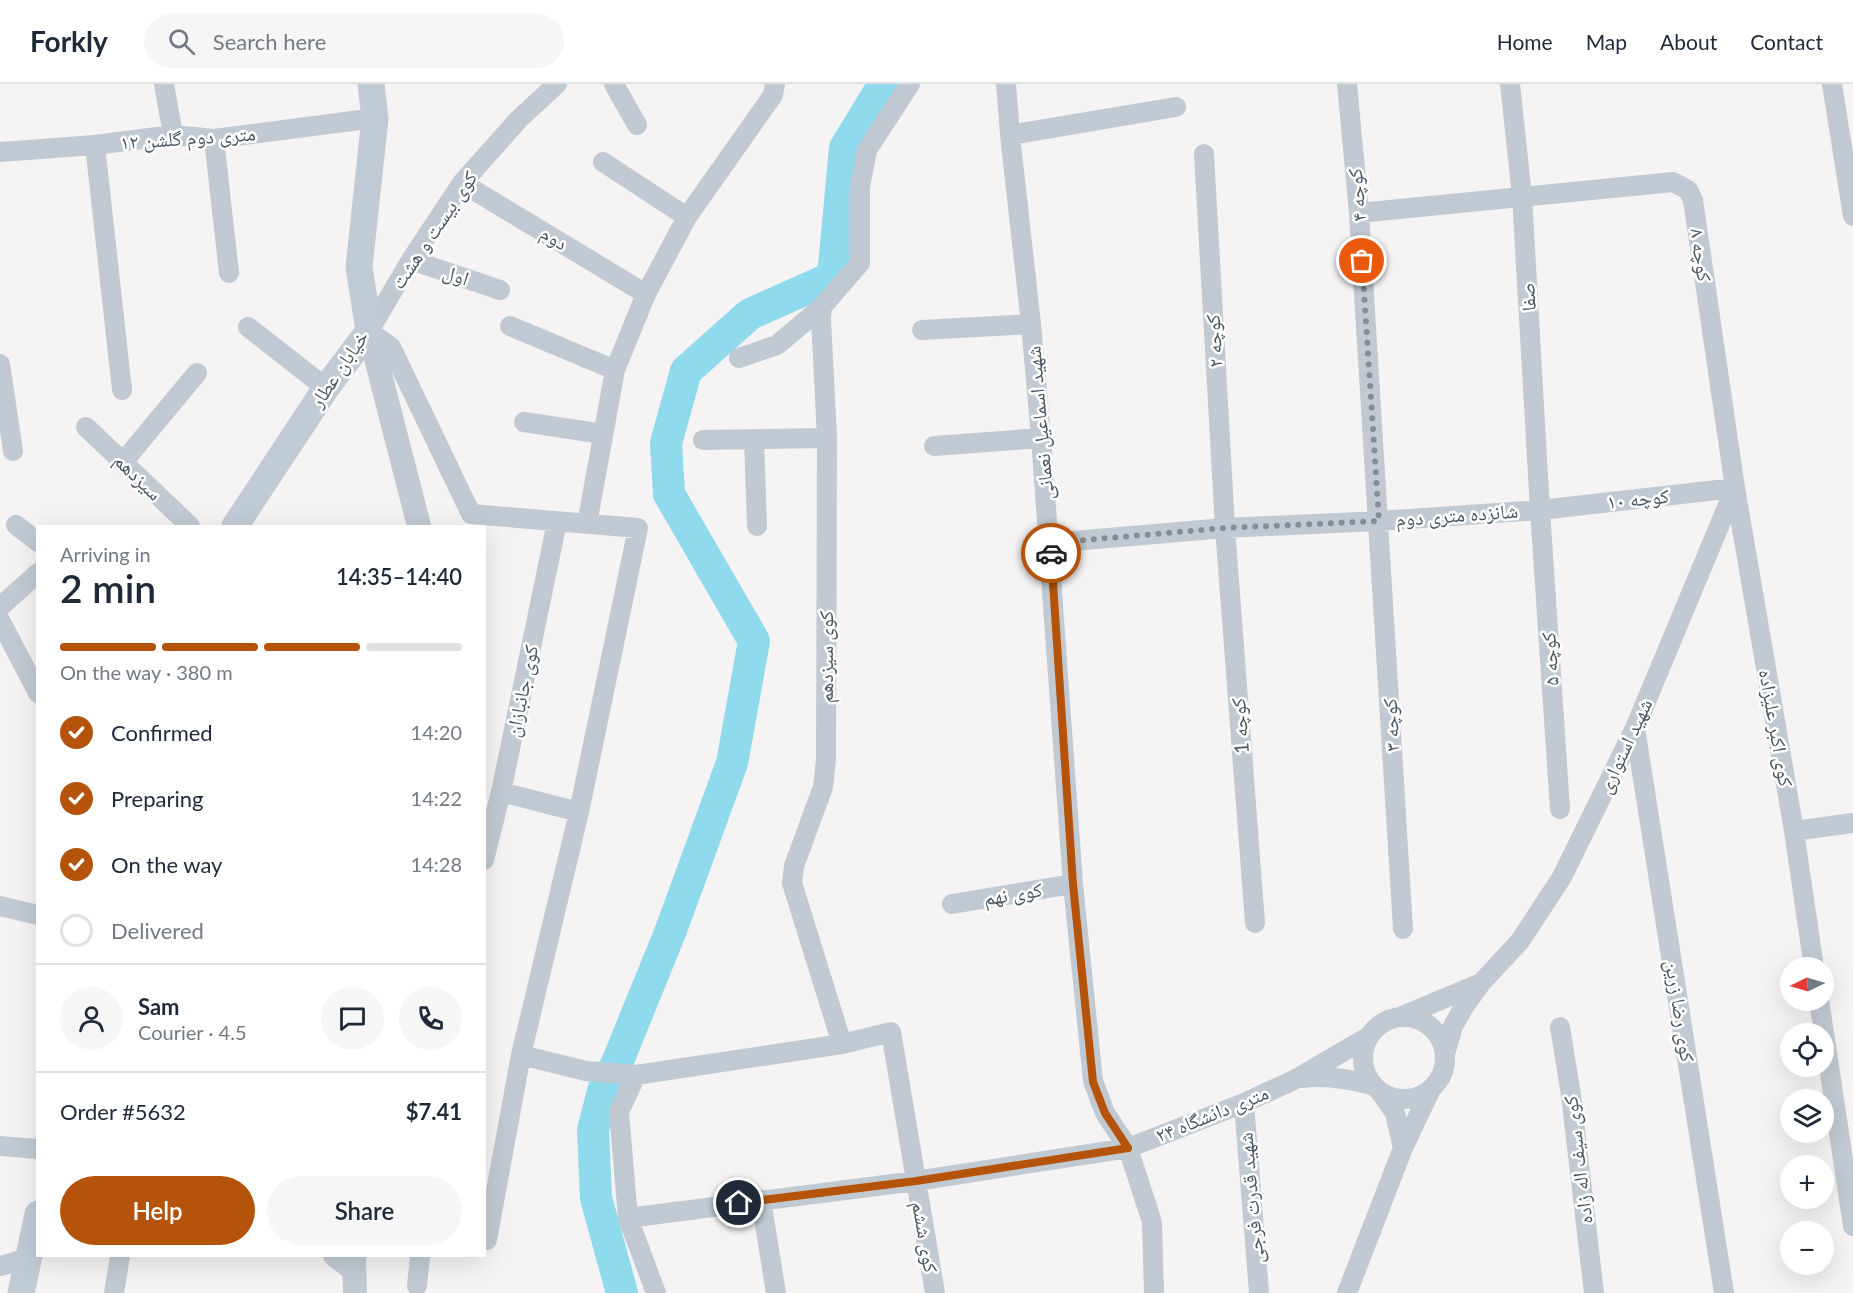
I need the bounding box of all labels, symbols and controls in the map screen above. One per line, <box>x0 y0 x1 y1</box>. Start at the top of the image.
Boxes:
search box <box>144 14 564 68</box>
text: Forkly <box>30 24 108 58</box>
icon: search <box>165 25 198 58</box>
text: Search here <box>213 28 326 55</box>
text: Home <box>1497 29 1553 54</box>
text: Map <box>1586 29 1627 54</box>
text: About <box>1660 29 1717 54</box>
text: Contact <box>1750 29 1823 54</box>
street label: ۱۲ متری دوم گلشن <box>119 120 257 157</box>
street label: کوی بیست و هشت <box>385 166 482 293</box>
street label: کوچه ۴ <box>1342 167 1371 223</box>
street label: دوم <box>535 220 572 257</box>
street label: کوچه ۸ <box>1686 227 1718 283</box>
pin <box>1336 235 1387 286</box>
icon: bag <box>1345 244 1378 277</box>
street label: اول <box>440 258 473 291</box>
street label: صفا <box>1514 282 1540 312</box>
street label: کوچه ۲ <box>1200 314 1227 368</box>
street label: خیابان عطار <box>303 325 374 413</box>
street label: شهید اسماعیل نعمانی <box>1020 345 1059 501</box>
street label: سیزدهم <box>108 448 168 507</box>
street label: کوچه ۱۰ <box>1606 483 1670 514</box>
street label: شانزده متری دوم <box>1395 498 1519 533</box>
courier <box>1021 523 1081 583</box>
icon: car <box>1035 537 1068 570</box>
text: Arriving in <box>60 542 151 566</box>
text: 14:35–14:40 <box>336 563 462 590</box>
text: 2 min <box>60 565 156 611</box>
street label: کوی سیزدهم <box>813 611 840 703</box>
street label: کوچه ۵ <box>1535 631 1564 687</box>
street label: کوی جانبازان <box>500 643 543 739</box>
text: On the way · 380 m <box>60 660 233 684</box>
street label: کوی اکبر علیزاده <box>1754 667 1799 789</box>
street label: شهید استواری <box>1592 694 1657 797</box>
street label: کوچه 1 <box>1225 697 1254 755</box>
street label: کوچه ۳ <box>1377 698 1404 752</box>
icon: check <box>60 716 93 749</box>
text: Confirmed <box>111 719 213 746</box>
text: 14:20 <box>411 720 462 744</box>
icon: check <box>60 782 93 815</box>
text: Preparing <box>111 785 203 812</box>
text: 14:22 <box>411 786 462 810</box>
icon: check <box>60 848 93 881</box>
text: On the way <box>111 851 222 878</box>
text: 14:28 <box>411 852 462 876</box>
street label: کوی نهم <box>982 877 1044 912</box>
text: Delivered <box>111 917 204 944</box>
north arrow <box>1780 957 1834 1011</box>
map controls <box>1780 957 1834 1275</box>
street label: کوی رضا زرین <box>1660 958 1701 1064</box>
button: person <box>60 987 123 1050</box>
button: chat <box>321 987 384 1050</box>
button: phone <box>399 987 462 1050</box>
text: Sam <box>138 993 180 1020</box>
text: Courier · 4.5 <box>138 1020 247 1044</box>
button: locate <box>1780 1023 1834 1077</box>
street label: ۲۴ متری دانشگاه <box>1152 1080 1272 1147</box>
button: layers <box>1780 1089 1834 1143</box>
street label: کوی سیف اله زاده <box>1557 1094 1598 1226</box>
text: Order #5632 <box>60 1098 186 1125</box>
text: $7.41 <box>406 1098 462 1125</box>
street label: شهید قدرت فرجی <box>1232 1131 1269 1265</box>
button: + <box>1780 1155 1834 1209</box>
button: Help <box>60 1176 255 1245</box>
button: Share <box>267 1176 462 1245</box>
pin <box>713 1177 764 1228</box>
icon: home <box>722 1186 755 1219</box>
street label: کوی ششم <box>905 1199 944 1275</box>
button: − <box>1780 1221 1834 1275</box>

